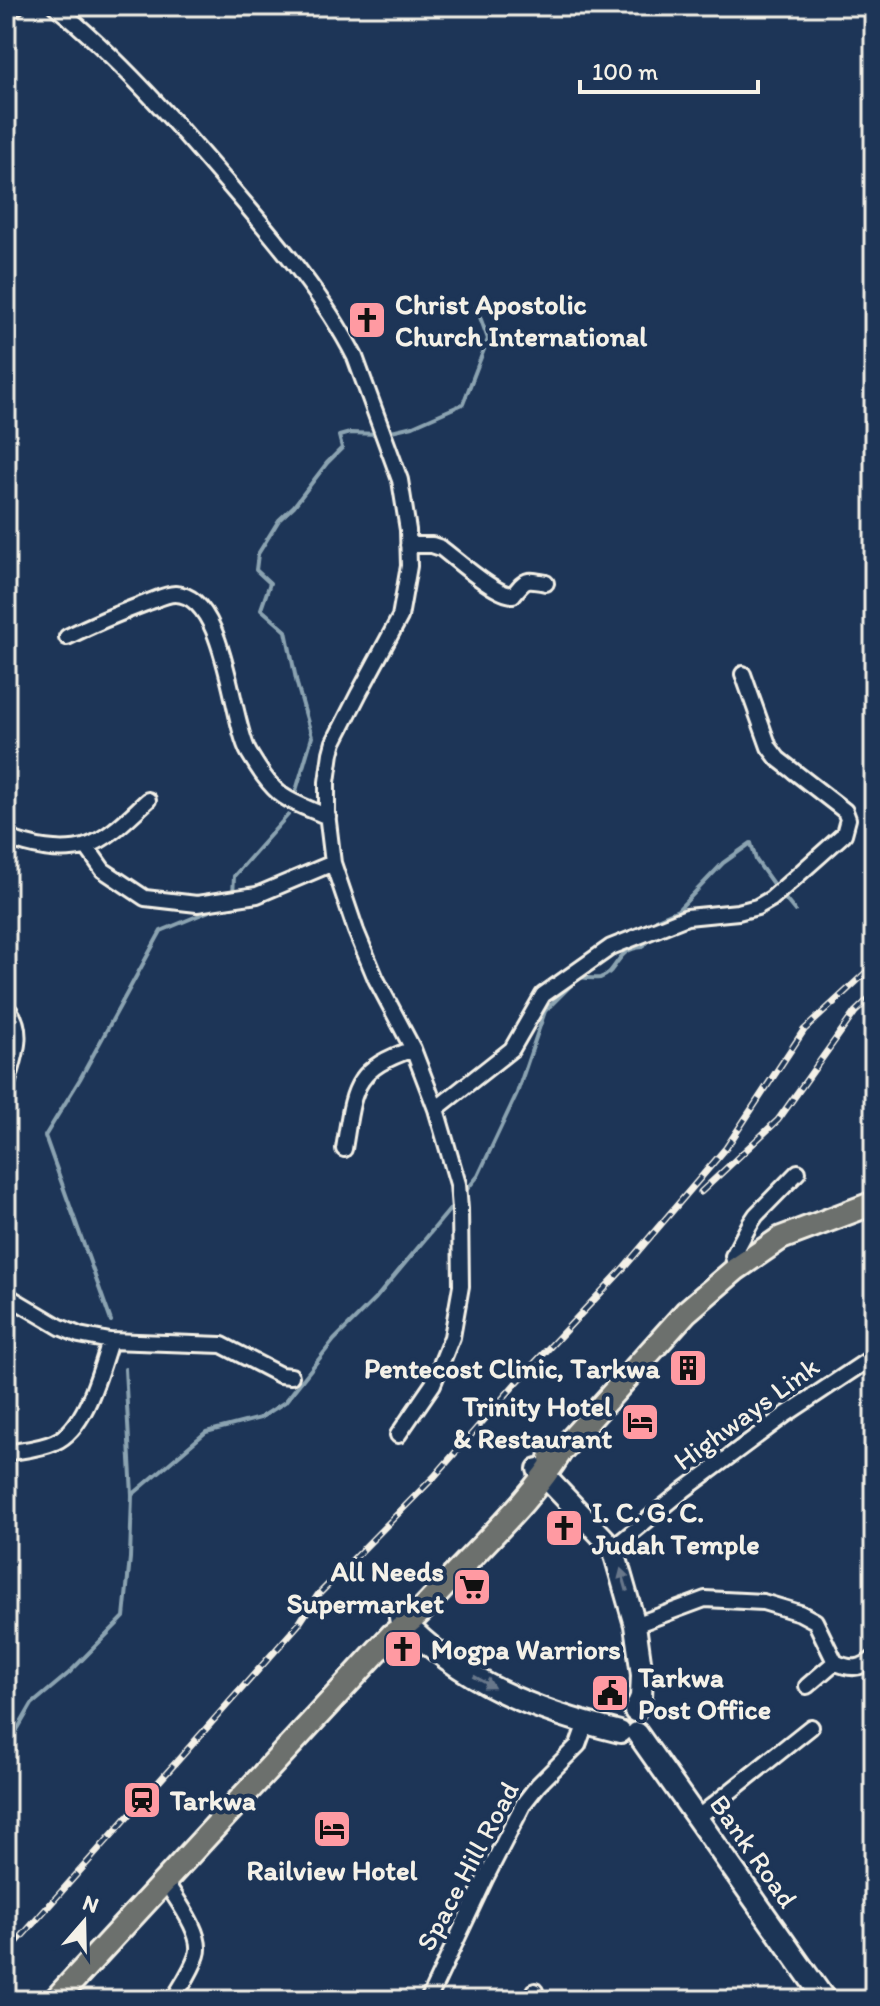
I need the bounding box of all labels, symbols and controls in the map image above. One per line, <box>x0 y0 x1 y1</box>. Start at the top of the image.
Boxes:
scale bar <box>580 44 758 94</box>
text: 100 m <box>592 57 658 86</box>
place label: Christ Apostolic Church International <box>395 287 647 353</box>
church icon: Christ Apostolic Church International <box>346 299 388 341</box>
building icon: Pentecost Clinic, Tarkwa <box>667 1347 709 1389</box>
street label: Highways Link <box>667 1349 826 1477</box>
place label: Pentecost Clinic, Tarkwa <box>364 1351 660 1385</box>
place label: Trinity Hotel & Restaurant <box>453 1389 613 1455</box>
hotel icon: Trinity Hotel & Restaurant <box>619 1401 661 1443</box>
place label: I. C. G. C. Judah Temple <box>591 1495 760 1561</box>
church icon: I. C. G. C. Judah Temple <box>543 1507 585 1549</box>
place label: All Needs Supermarket <box>287 1554 444 1620</box>
supermarket icon: All Needs Supermarket <box>451 1566 493 1608</box>
one-way arrow <box>617 1568 629 1593</box>
church icon: Mogpa Warriors <box>382 1628 424 1670</box>
place label: Mogpa Warriors <box>431 1632 621 1666</box>
place label: Tarkwa Post Office <box>637 1660 771 1726</box>
public building icon: Tarkwa Post Office <box>589 1672 631 1714</box>
one-way arrow <box>472 1675 495 1689</box>
street label: Space Hill Road <box>408 1776 526 1956</box>
station icon: Tarkwa <box>121 1779 163 1821</box>
place label: Tarkwa <box>169 1783 256 1817</box>
street label: Bank Road <box>703 1788 805 1914</box>
hotel icon: Railview Hotel <box>311 1808 353 1850</box>
place label: Railview Hotel <box>247 1853 418 1887</box>
north arrow <box>44 1882 124 1962</box>
text: N <box>79 1888 102 1919</box>

